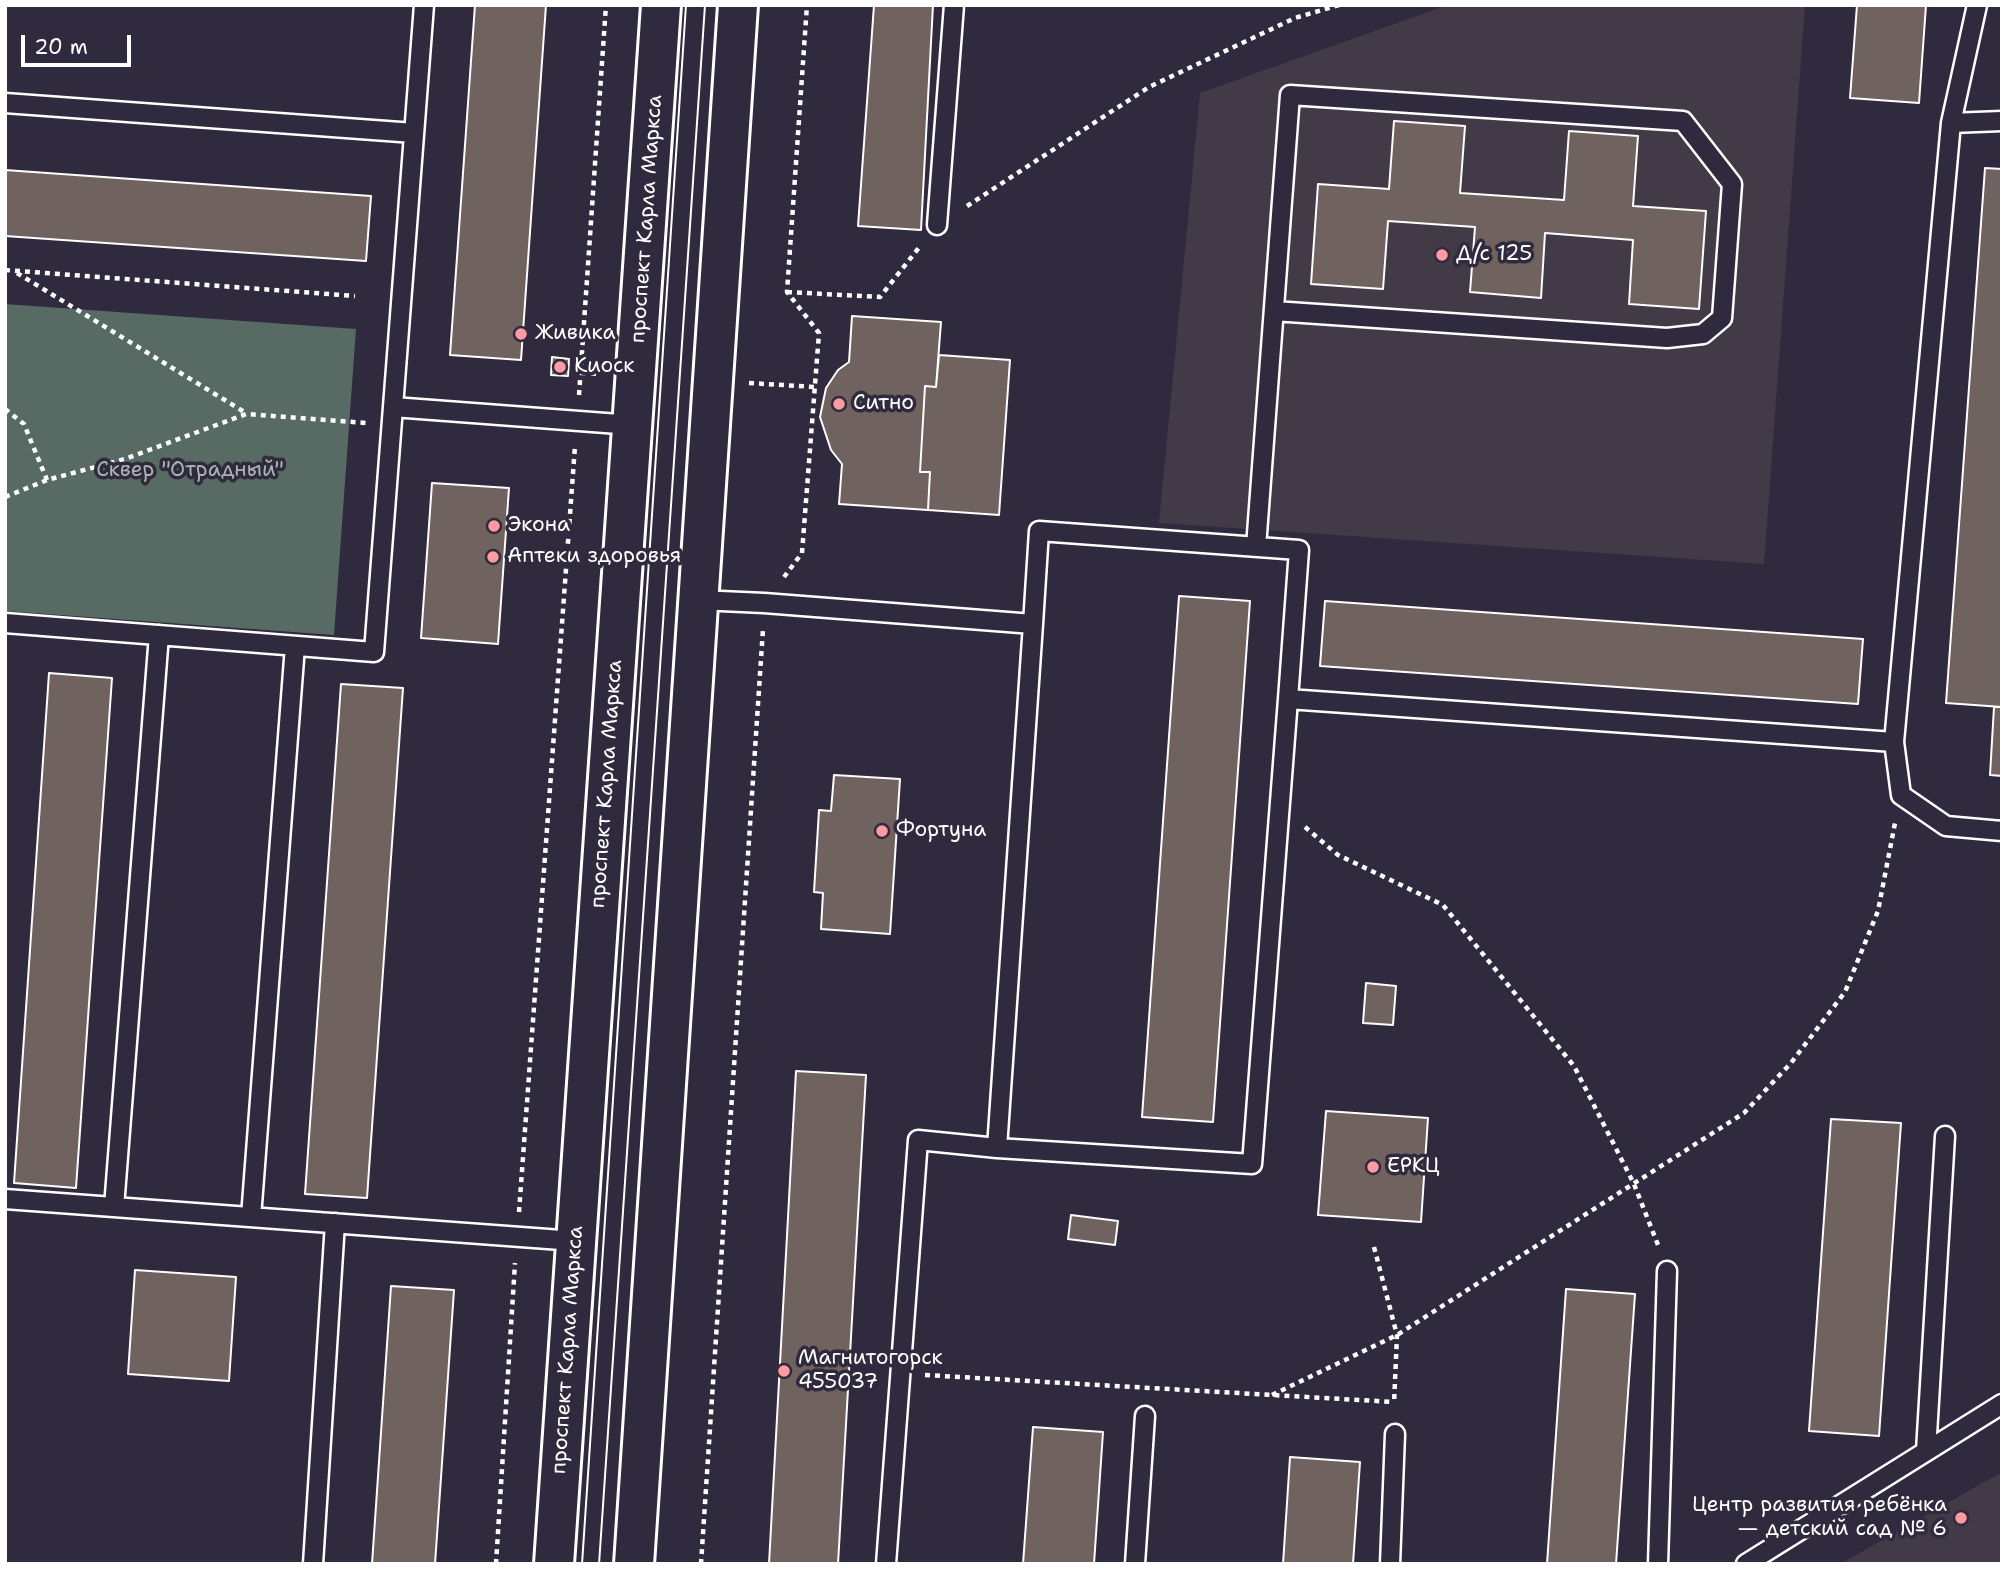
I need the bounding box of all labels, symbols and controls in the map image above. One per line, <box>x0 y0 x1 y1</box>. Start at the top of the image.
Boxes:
scale bar <box>24 21 135 65</box>
text: 20 m <box>34 33 88 61</box>
street label: проспект Карла Маркса <box>626 94 668 344</box>
place label: Д/с 125 <box>1456 242 1532 268</box>
marker: Д/с 125 <box>1434 247 1450 263</box>
place label: Живика <box>535 321 615 347</box>
marker: Живика <box>513 326 529 342</box>
place label: Киоск <box>574 354 634 380</box>
marker: Киоск <box>552 359 568 375</box>
place label: Ситно <box>853 391 914 417</box>
marker: Ситно <box>831 396 847 412</box>
park label: Сквер "Отрадный" <box>96 458 284 484</box>
place label: Экона <box>508 513 570 539</box>
marker: Экона <box>486 518 502 534</box>
place label: Аптеки здоровья <box>507 544 681 570</box>
marker: Аптеки здоровья <box>485 549 501 565</box>
street label: проспект Карла Маркса <box>586 659 628 909</box>
place label: Фортуна <box>896 818 986 844</box>
marker: Фортуна <box>874 823 890 839</box>
place label: ЕРКЦ <box>1387 1154 1440 1180</box>
marker: ЕРКЦ <box>1365 1159 1381 1175</box>
street label: проспект Карла Маркса <box>547 1225 589 1475</box>
place label: Магнитогорск 455037 <box>798 1346 943 1396</box>
marker: Магнитогорск 455037 <box>776 1363 792 1379</box>
place label: Центр развития ребёнка — детский сад № 6 <box>1692 1493 1947 1543</box>
marker: Центр развития ребёнка — детский сад № 6 <box>1953 1510 1969 1526</box>

